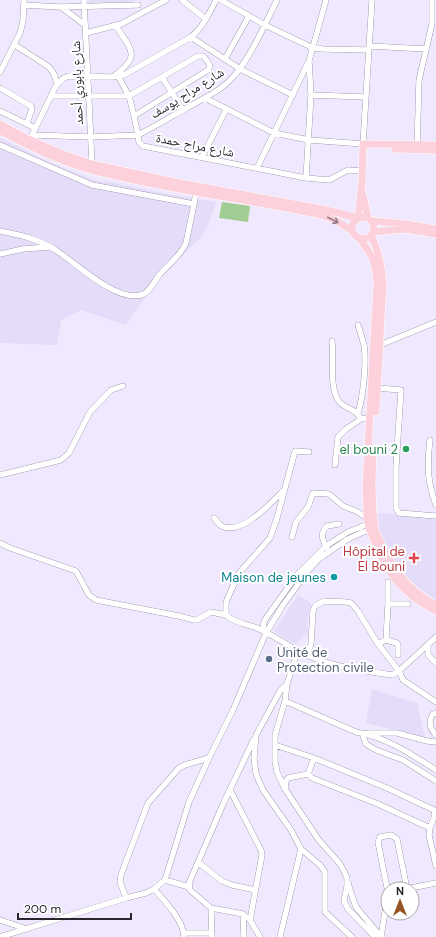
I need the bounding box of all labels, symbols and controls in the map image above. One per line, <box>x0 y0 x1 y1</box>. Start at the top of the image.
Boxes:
street label: شارع بابوري أحمد <box>67 41 89 125</box>
street label: شارع مراح يوسف <box>147 64 228 123</box>
street label: شارع مراح حمدة <box>154 129 236 162</box>
one-way arrow <box>327 217 339 224</box>
place label: el bouni 2 <box>339 441 398 458</box>
marker: el bouni 2 <box>401 444 411 454</box>
place label: Hôpital de El Bouni <box>343 543 405 575</box>
marker: Hôpital de El Bouni <box>408 552 420 564</box>
place label: Maison de jeunes <box>221 569 326 586</box>
marker: Maison de jeunes <box>329 572 339 582</box>
place label: Unité de Protection civile <box>277 644 374 676</box>
marker: Unité de Protection civile <box>264 654 274 664</box>
north arrow <box>380 881 420 921</box>
text: N <box>396 884 404 898</box>
scale bar <box>18 895 131 921</box>
text: 200 m <box>24 901 61 917</box>

